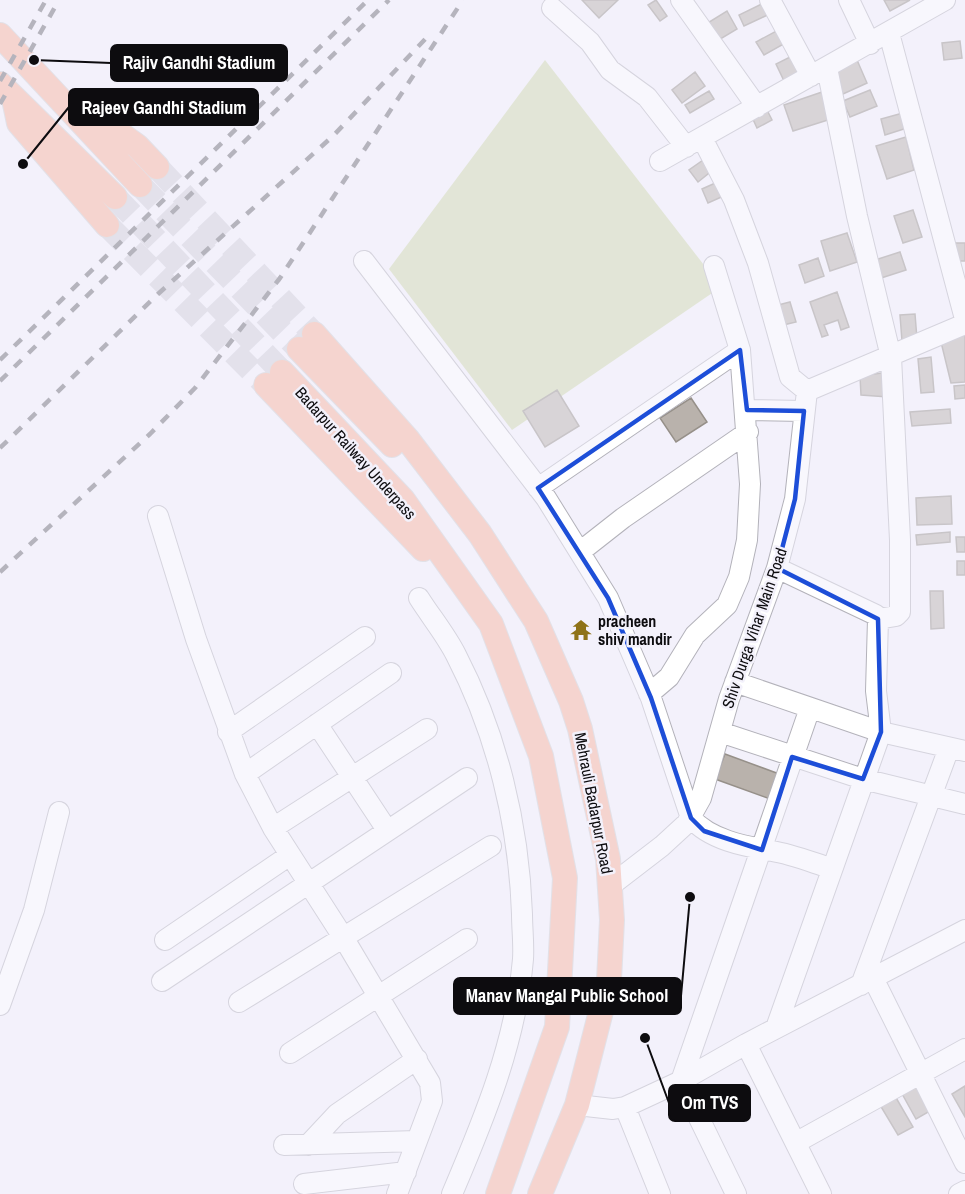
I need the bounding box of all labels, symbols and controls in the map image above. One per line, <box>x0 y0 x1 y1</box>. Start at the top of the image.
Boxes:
callout: Rajiv Gandhi Stadium <box>111 45 287 81</box>
text: Rajiv Gandhi Stadium <box>123 50 275 75</box>
callout: Rajeev Gandhi Stadium <box>69 89 258 125</box>
text: Rajeev Gandhi Stadium <box>82 95 246 120</box>
street label: Badarpur Railway Underpass <box>290 382 422 524</box>
street label: Shiv Durga Vihar Main Road <box>716 545 792 711</box>
place label: pracheen shiv mandir <box>598 610 673 650</box>
temple icon: pracheen shiv mandir <box>569 618 593 642</box>
street label: Mehrauli Badarpur Road <box>569 730 619 876</box>
callout: Manav Mangal Public School <box>454 978 681 1014</box>
text: Manav Mangal Public School <box>466 983 668 1008</box>
callout: Om TVS <box>669 1085 750 1121</box>
text: Om TVS <box>681 1090 739 1115</box>

